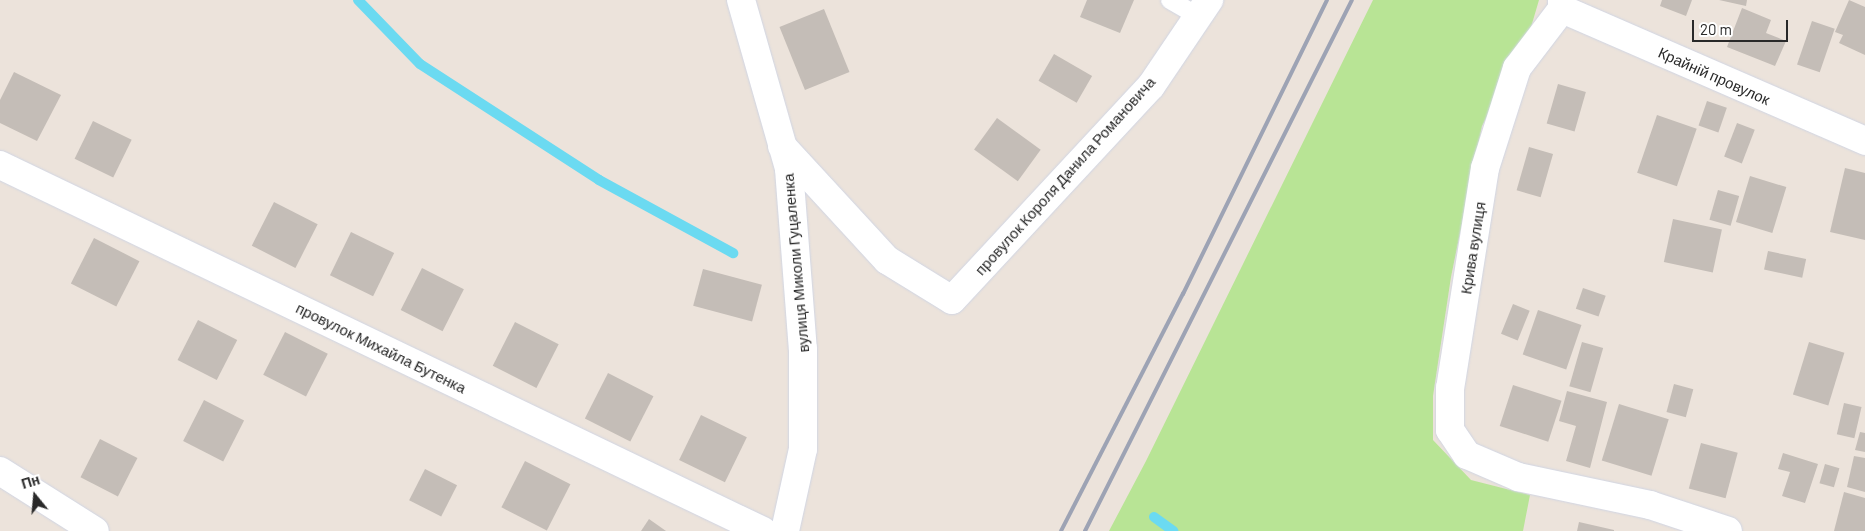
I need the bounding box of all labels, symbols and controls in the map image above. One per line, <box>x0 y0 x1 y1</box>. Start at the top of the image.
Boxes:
scale bar <box>1695 10 1791 42</box>
text: 20 m <box>1700 20 1732 38</box>
street label: Крайній провулок <box>1655 43 1773 109</box>
street label: провулок Короля Данила Романовича <box>971 73 1159 279</box>
street label: вулиця Миколи Гуцаленка <box>779 173 813 353</box>
street label: Крива вулиця <box>1457 201 1489 295</box>
street label: провулок Михайла Бутенка <box>293 299 469 397</box>
text: Пн <box>19 470 42 492</box>
north arrow <box>10 471 60 521</box>

